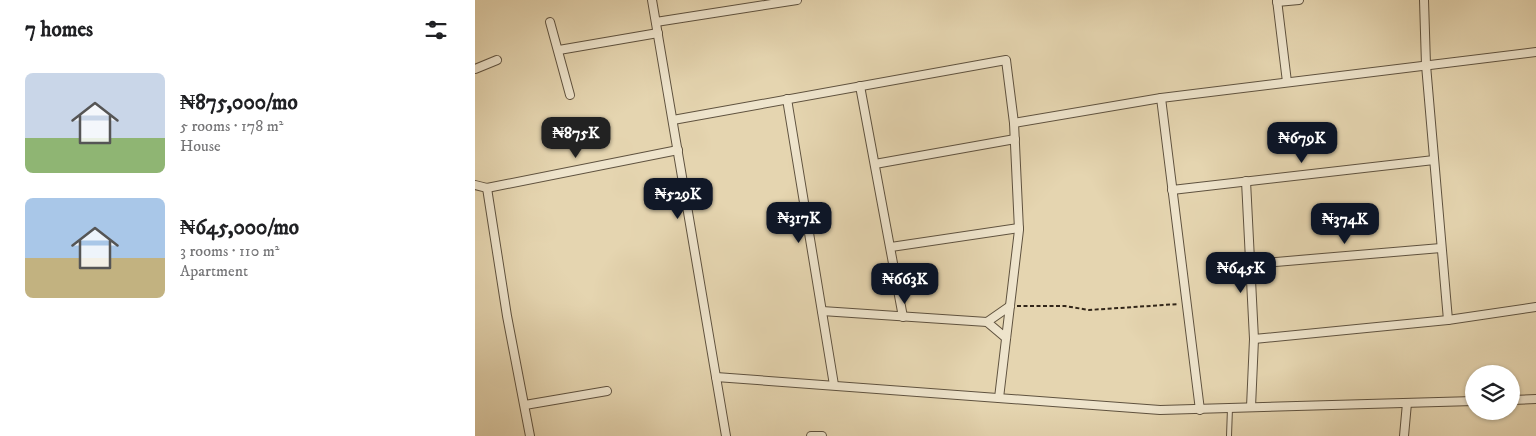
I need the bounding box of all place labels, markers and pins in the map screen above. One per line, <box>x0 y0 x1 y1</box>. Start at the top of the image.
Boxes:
pin: ₦875K <box>541 116 611 159</box>
pin: ₦679K <box>1267 121 1337 164</box>
pin: ₦529K <box>643 178 713 220</box>
pin: ₦317K <box>764 202 834 244</box>
pin: ₦374K <box>1310 202 1380 245</box>
pin: ₦645K <box>1206 252 1276 294</box>
pin: ₦663K <box>870 262 940 305</box>

